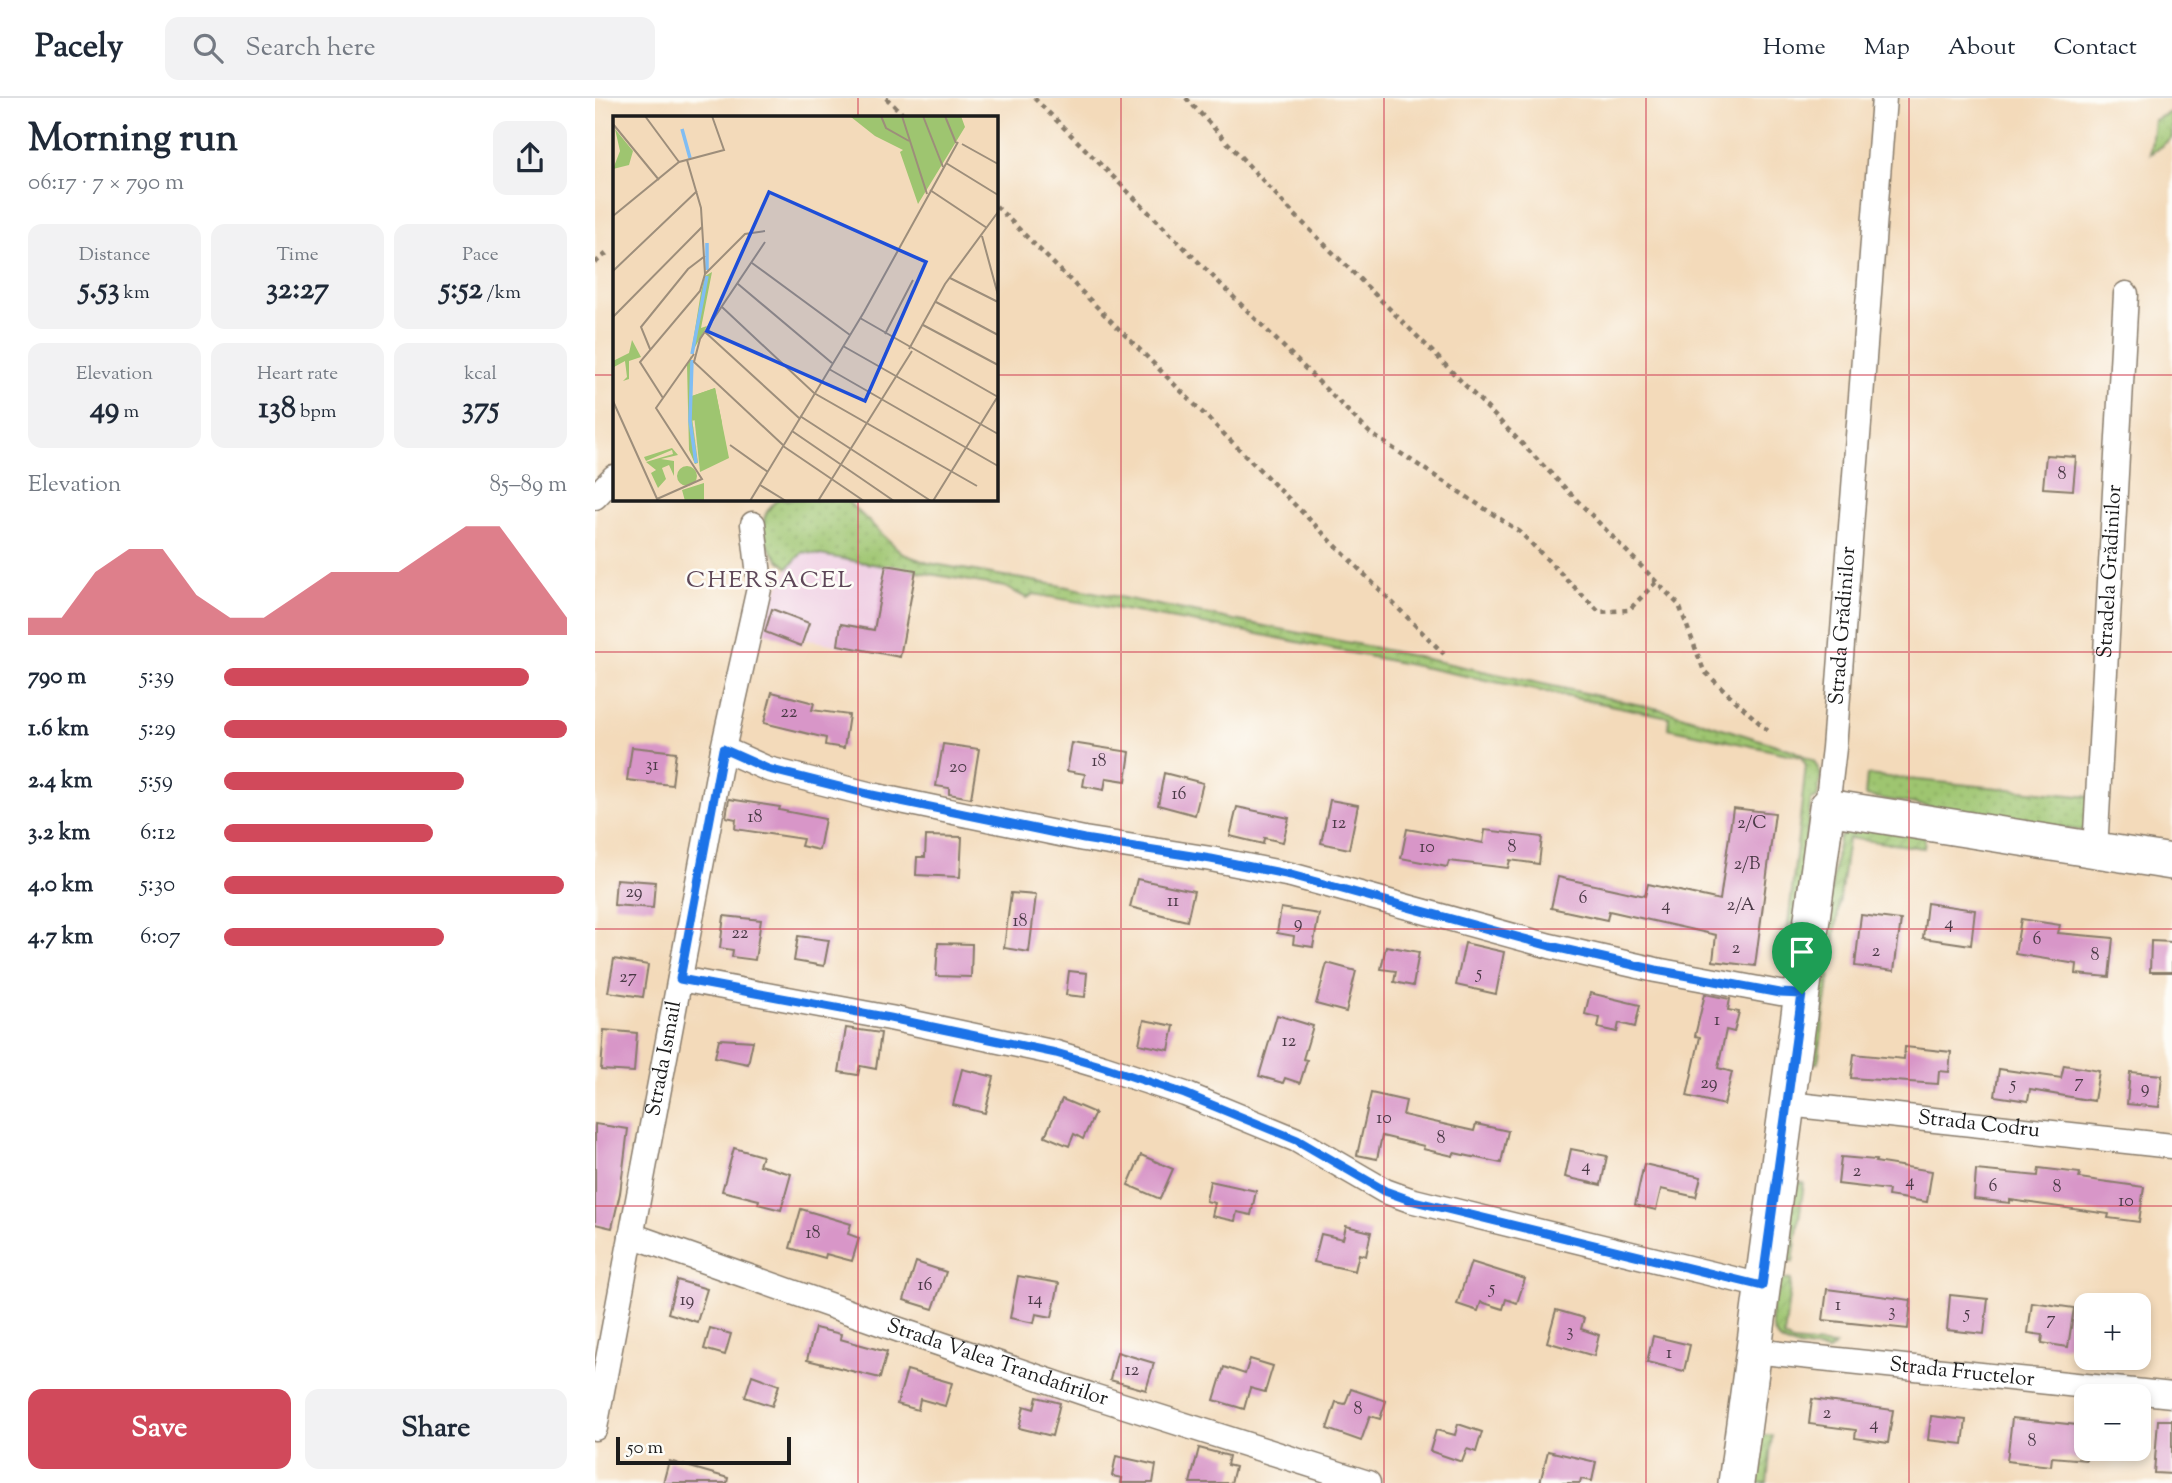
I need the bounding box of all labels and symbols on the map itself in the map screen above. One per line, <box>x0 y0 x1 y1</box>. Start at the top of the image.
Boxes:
inset map <box>613 116 997 500</box>
house number: 8 <box>2058 462 2067 488</box>
street label: Stradela Grădinilor <box>2091 484 2130 659</box>
street label: Strada Grădinilor <box>1822 545 1864 706</box>
district label: CHERSACEL <box>686 564 854 598</box>
house number: 22 <box>781 700 798 726</box>
house number: 18 <box>1091 749 1107 775</box>
house number: 31 <box>645 753 659 779</box>
house number: 20 <box>949 755 967 781</box>
house number: 16 <box>1171 782 1187 808</box>
house number: 18 <box>747 805 763 831</box>
house number: 12 <box>1332 811 1347 837</box>
house number: 2/C <box>1737 811 1767 837</box>
house number: 10 <box>1419 835 1435 861</box>
house number: 8 <box>1508 835 1517 861</box>
house number: 2/B <box>1734 852 1760 878</box>
house number: 29 <box>625 880 643 906</box>
house number: 6 <box>1579 886 1588 912</box>
house number: 11 <box>1167 889 1179 915</box>
house number: 4 <box>1661 893 1671 919</box>
house number: 2/A <box>1727 893 1756 919</box>
house number: 18 <box>1012 909 1028 935</box>
house number: 9 <box>1294 911 1303 937</box>
house number: 4 <box>1944 911 1954 937</box>
house number: 22 <box>732 921 749 947</box>
pin <box>1772 922 1832 994</box>
house number: 6 <box>2033 927 2042 953</box>
house number: 2 <box>1732 936 1741 962</box>
house number: 2 <box>1872 939 1881 965</box>
house number: 8 <box>2091 943 2100 969</box>
house number: 5 <box>1475 961 1482 987</box>
house number: 27 <box>619 965 637 991</box>
street label: Strada Ismail <box>639 998 690 1119</box>
house number: 1 <box>1714 1008 1720 1034</box>
house number: 12 <box>1282 1029 1297 1055</box>
house number: 7 <box>2074 1070 2084 1096</box>
house number: 29 <box>1700 1071 1718 1097</box>
house number: 5 <box>2009 1072 2016 1098</box>
house number: 9 <box>2141 1076 2150 1102</box>
street label: Strada Codru <box>1916 1103 2041 1146</box>
house number: 10 <box>1376 1106 1392 1132</box>
house number: 8 <box>1437 1126 1446 1152</box>
house number: 4 <box>1581 1154 1591 1180</box>
house number: 2 <box>1853 1159 1862 1185</box>
house number: 4 <box>1905 1169 1915 1195</box>
house number: 6 <box>1989 1174 1998 1200</box>
house number: 8 <box>2053 1175 2062 1201</box>
house number: 10 <box>2118 1189 2134 1215</box>
house number: 18 <box>805 1221 821 1247</box>
house number: 16 <box>917 1273 933 1299</box>
house number: 5 <box>1488 1276 1495 1302</box>
house number: 14 <box>1027 1287 1043 1313</box>
house number: 19 <box>680 1288 695 1314</box>
house number: 1 <box>1835 1293 1841 1319</box>
house number: 3 <box>1888 1299 1896 1325</box>
house number: 5 <box>1963 1301 1970 1327</box>
house number: 7 <box>2046 1307 2056 1333</box>
street label: Strada Valea Trandafirilor <box>882 1311 1112 1415</box>
house number: 3 <box>1566 1319 1574 1345</box>
house number: 1 <box>1666 1341 1672 1367</box>
street label: Strada Fructelor <box>1888 1350 2036 1395</box>
house number: 12 <box>1125 1358 1140 1384</box>
house number: 8 <box>1354 1397 1363 1423</box>
house number: 2 <box>1823 1401 1832 1427</box>
house number: 4 <box>1869 1412 1879 1438</box>
house number: 8 <box>2028 1429 2037 1455</box>
scale bar <box>616 1434 791 1466</box>

